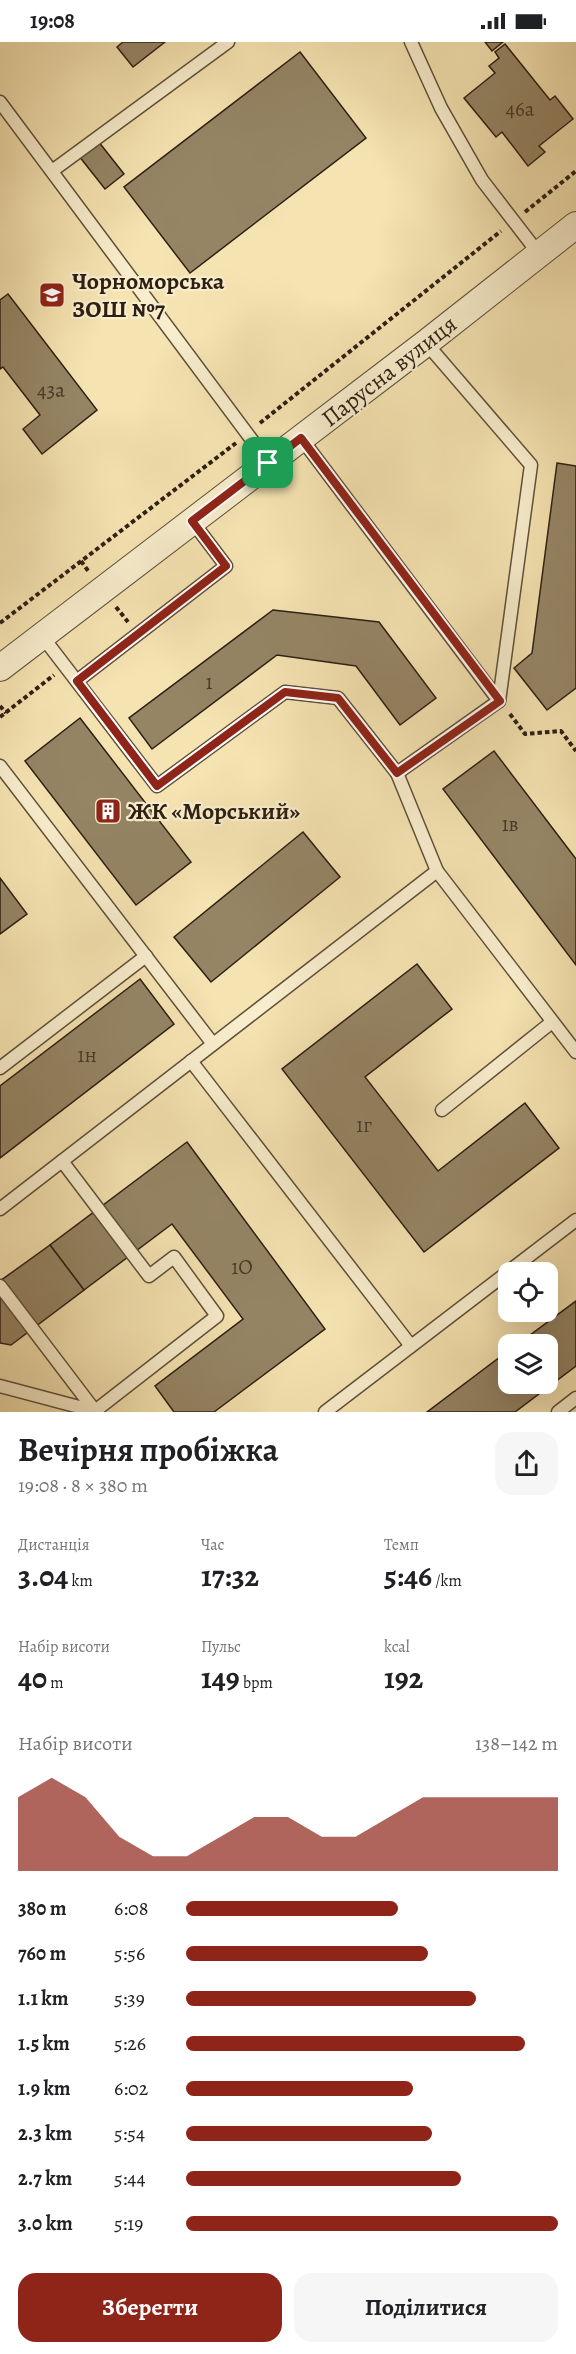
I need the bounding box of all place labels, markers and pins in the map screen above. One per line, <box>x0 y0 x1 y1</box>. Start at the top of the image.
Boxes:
place label: Чорноморська ЗОШ №7 <box>72 265 225 325</box>
school or university icon: Чорноморська ЗОШ №7 <box>37 280 67 310</box>
pin <box>242 437 293 488</box>
place label: ЖК «Морський» <box>128 795 301 827</box>
building icon: ЖК «Морський» <box>93 796 123 826</box>

